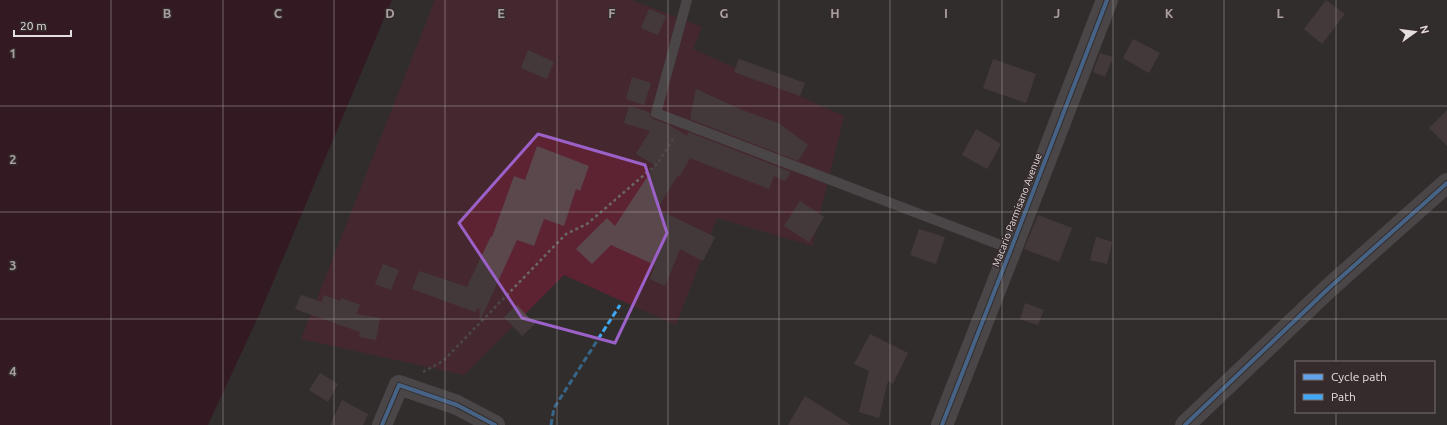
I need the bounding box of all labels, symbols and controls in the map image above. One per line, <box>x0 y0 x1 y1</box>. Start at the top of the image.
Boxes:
text: B <box>163 6 172 20</box>
text: C <box>274 6 283 20</box>
text: D <box>385 6 395 20</box>
text: E <box>497 6 505 20</box>
text: F <box>608 6 616 20</box>
text: G <box>720 6 729 20</box>
text: H <box>830 6 840 20</box>
text: I <box>944 6 948 20</box>
text: J <box>1054 6 1060 20</box>
text: K <box>1165 6 1174 20</box>
text: L <box>1276 6 1284 20</box>
scale bar <box>14 12 71 38</box>
north arrow <box>1395 12 1435 52</box>
text: 20 m <box>20 19 47 32</box>
text: N <box>1418 24 1432 35</box>
text: 1 <box>9 46 17 60</box>
text: 2 <box>9 152 17 166</box>
street label: Macario Parmisano Avenue <box>990 152 1044 268</box>
text: 3 <box>9 258 17 272</box>
legend <box>1295 361 1435 413</box>
text: 4 <box>9 364 17 378</box>
text: Cycle path <box>1331 370 1387 383</box>
text: Path <box>1331 390 1356 403</box>

